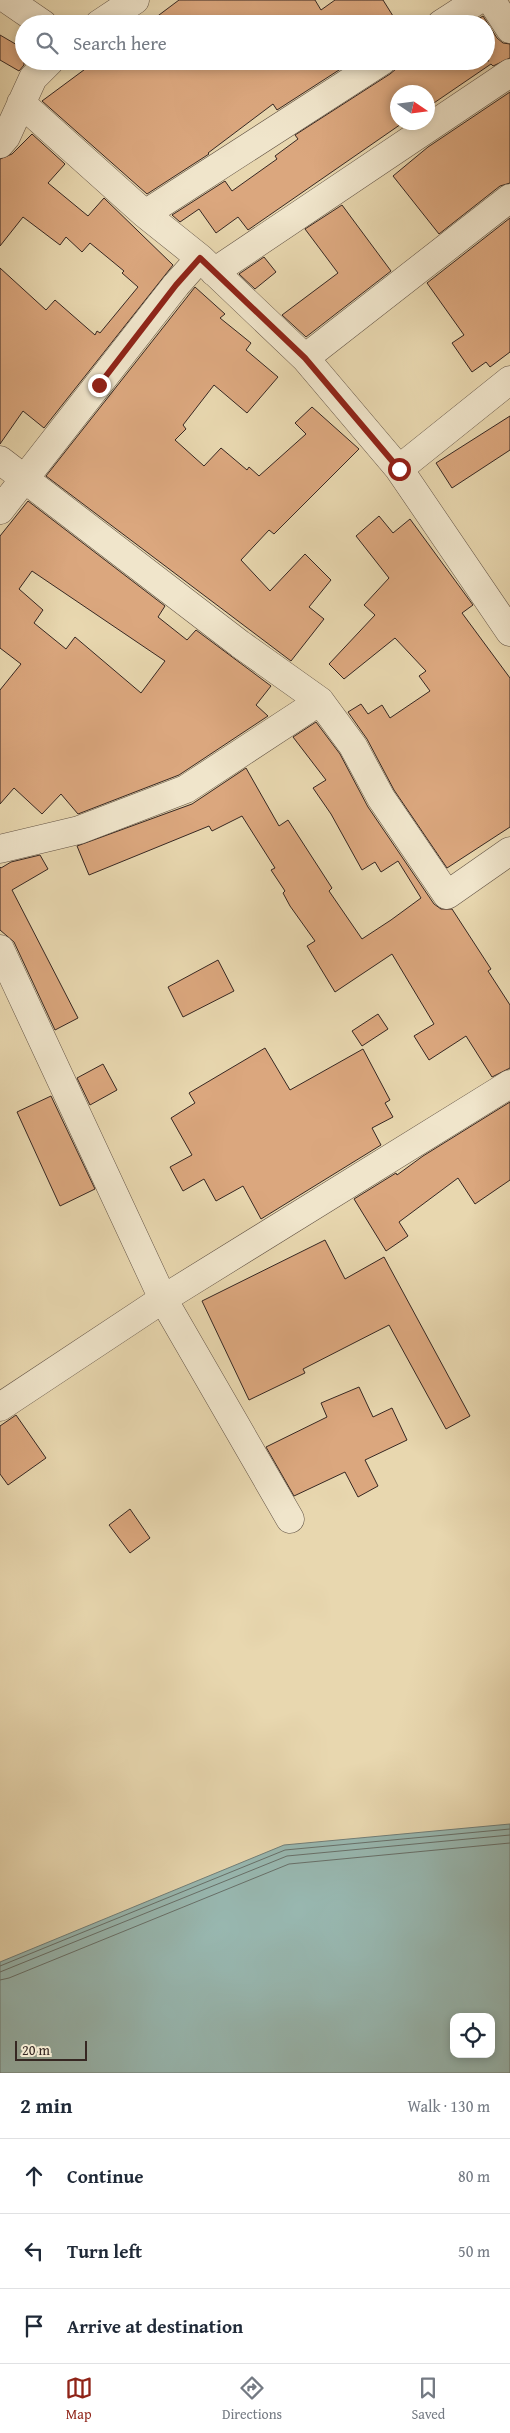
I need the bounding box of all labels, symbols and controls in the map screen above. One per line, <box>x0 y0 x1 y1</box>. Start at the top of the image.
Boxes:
search box <box>15 15 495 70</box>
icon: search <box>33 29 61 57</box>
text: Search here <box>73 29 167 57</box>
north arrow <box>390 85 435 130</box>
route end <box>88 374 111 397</box>
route start <box>388 458 411 481</box>
map controls <box>450 2013 495 2058</box>
button: locate <box>450 2013 495 2058</box>
scale bar <box>15 2038 88 2061</box>
text: 20 m <box>22 2040 50 2060</box>
text: 2 min <box>20 2090 72 2121</box>
text: Walk · 130 m <box>407 2094 490 2118</box>
icon: ahead <box>20 2162 48 2190</box>
text: Continue <box>67 2162 144 2190</box>
text: 80 m <box>458 2164 490 2188</box>
icon: left <box>20 2237 48 2265</box>
text: Turn left <box>67 2237 142 2265</box>
text: 50 m <box>458 2239 490 2263</box>
icon: arrive <box>20 2312 48 2340</box>
text: Arrive at destination <box>67 2312 243 2340</box>
tab: Map <box>65 2374 93 2424</box>
tab: Directions <box>222 2374 282 2424</box>
tab: Saved <box>411 2374 445 2424</box>

